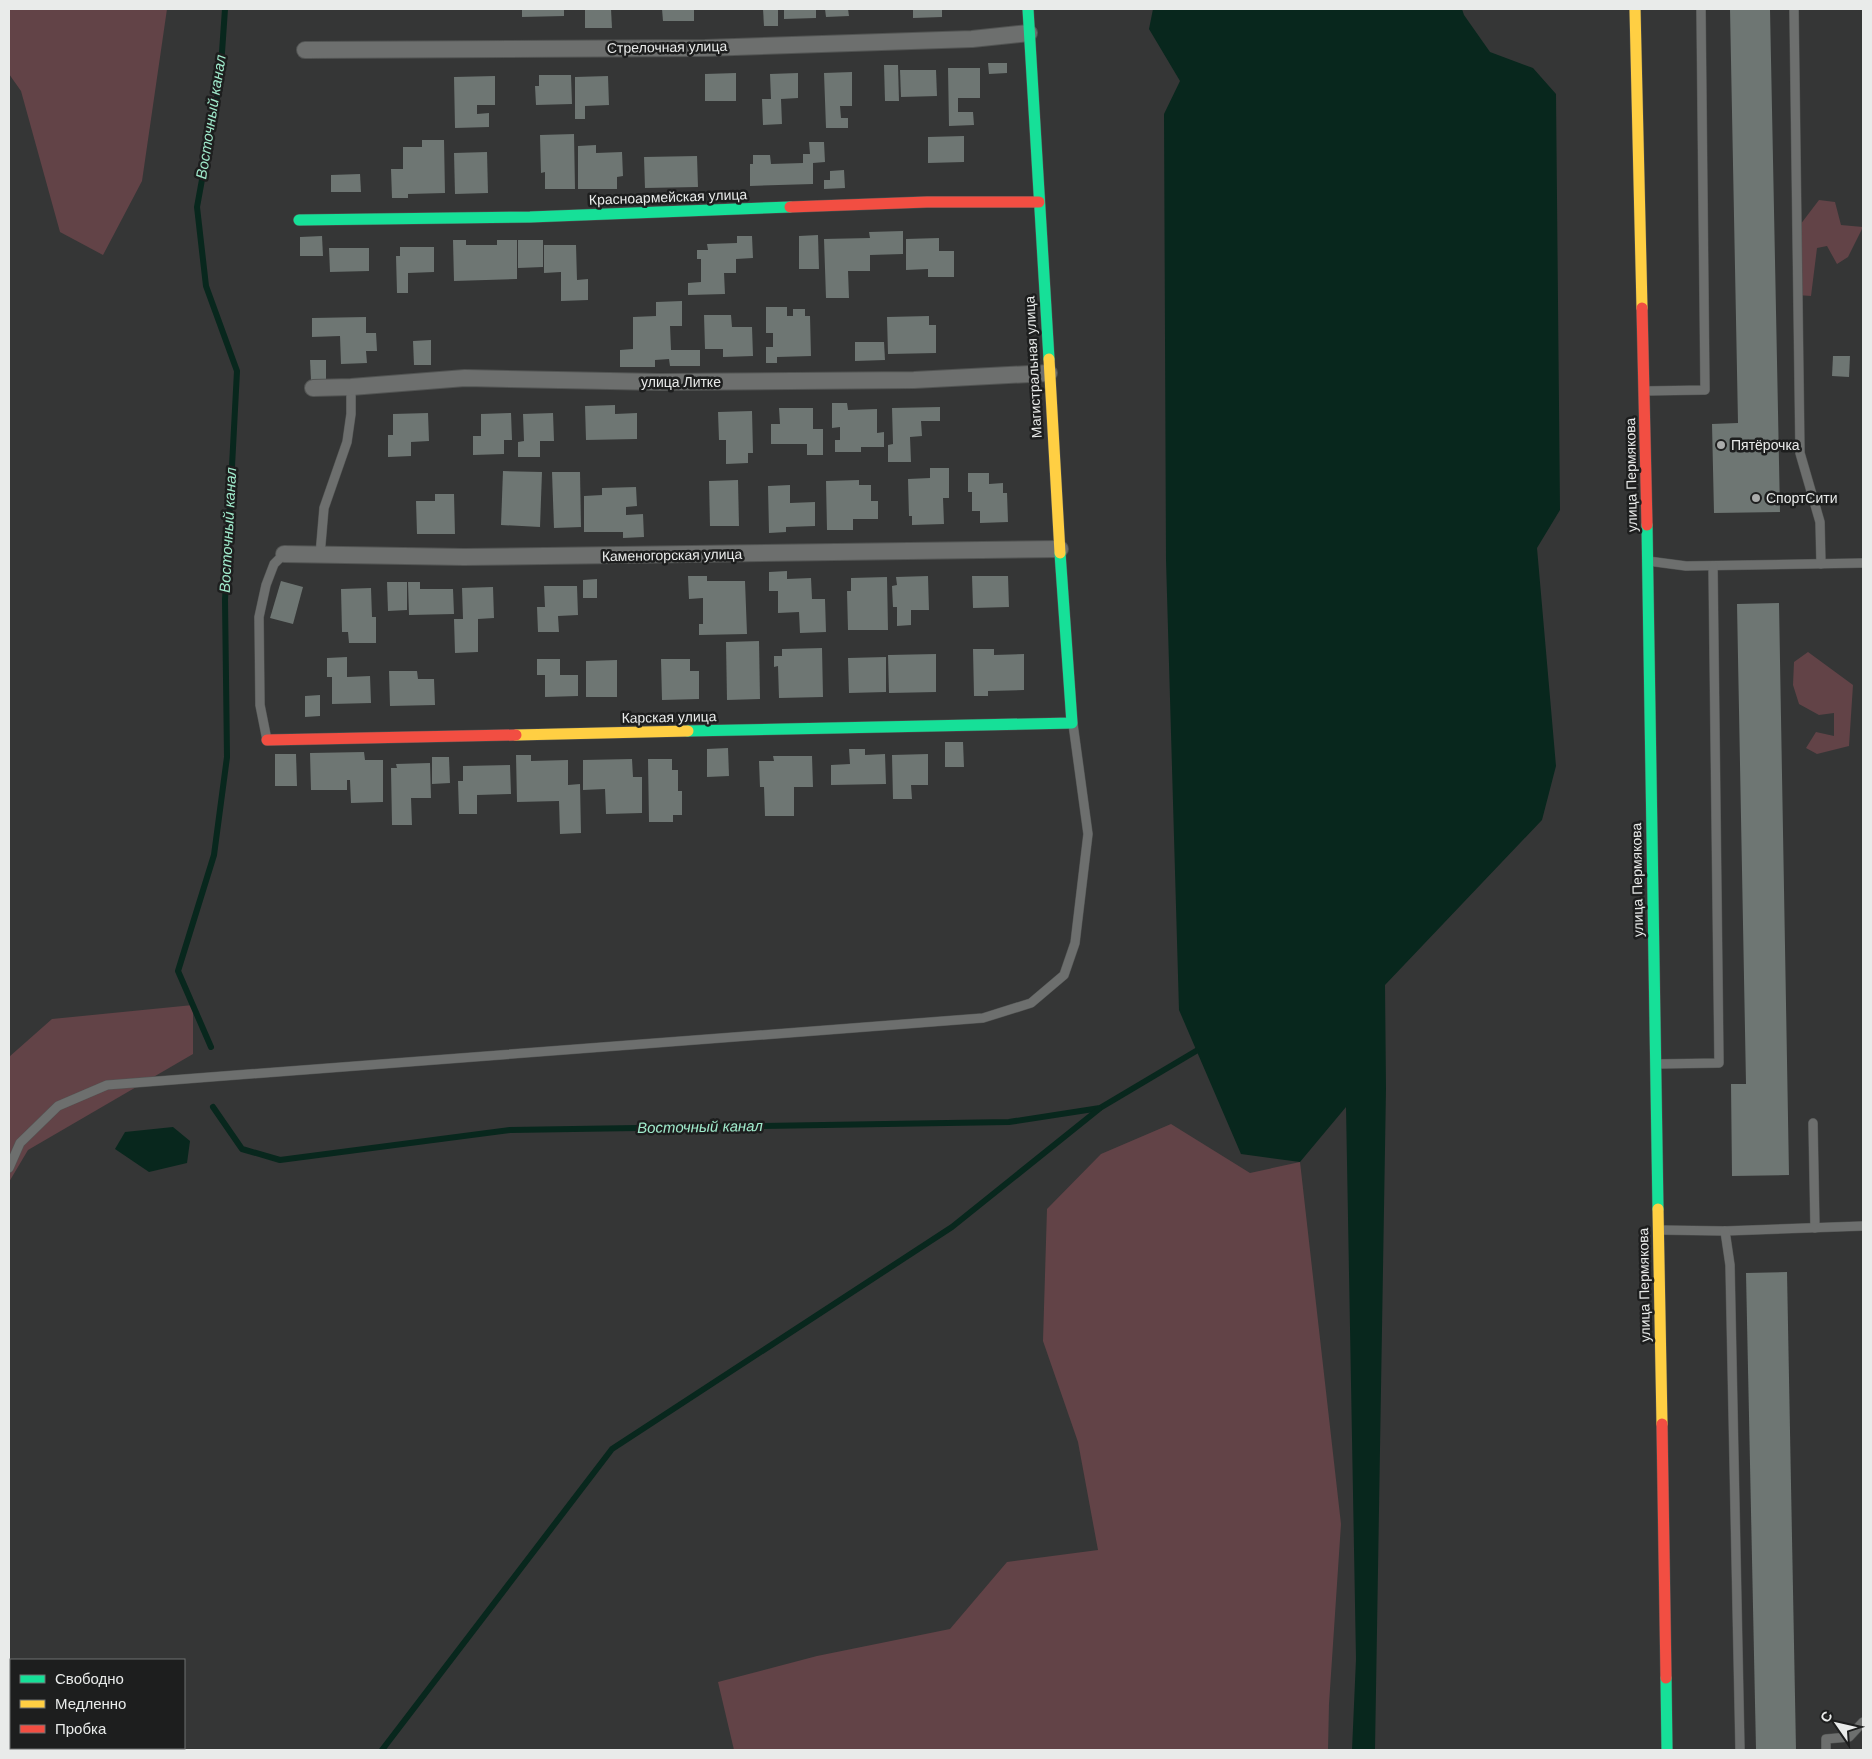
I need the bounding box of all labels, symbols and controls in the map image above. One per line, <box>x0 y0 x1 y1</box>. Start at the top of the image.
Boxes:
street label: Стрелочная улица <box>607 38 727 56</box>
water label: Восточный канал <box>192 53 229 180</box>
street label: Красноармейская улица <box>589 186 748 208</box>
street label: Магистральная улица <box>1021 295 1045 439</box>
street label: улица Литке <box>641 374 721 390</box>
street label: улица Пермякова <box>1622 417 1640 532</box>
place label: Пятёрочка <box>1731 437 1800 453</box>
marker: Пятёрочка <box>1715 439 1727 451</box>
water label: Восточный канал <box>216 466 239 593</box>
place label: СпортСити <box>1766 490 1838 506</box>
marker: СпортСити <box>1750 492 1762 504</box>
street label: Каменогорская улица <box>602 546 743 564</box>
street label: Карская улица <box>621 708 717 726</box>
street label: улица Пермякова <box>1628 822 1646 937</box>
water label: Восточный канал <box>637 1117 764 1136</box>
street label: улица Пермякова <box>1635 1227 1653 1342</box>
legend <box>10 1659 185 1749</box>
text: Свободно <box>55 1670 124 1687</box>
text: Медленно <box>55 1695 126 1712</box>
north arrow <box>1812 1699 1862 1749</box>
text: С <box>1817 1708 1836 1725</box>
text: Пробка <box>55 1720 107 1737</box>

